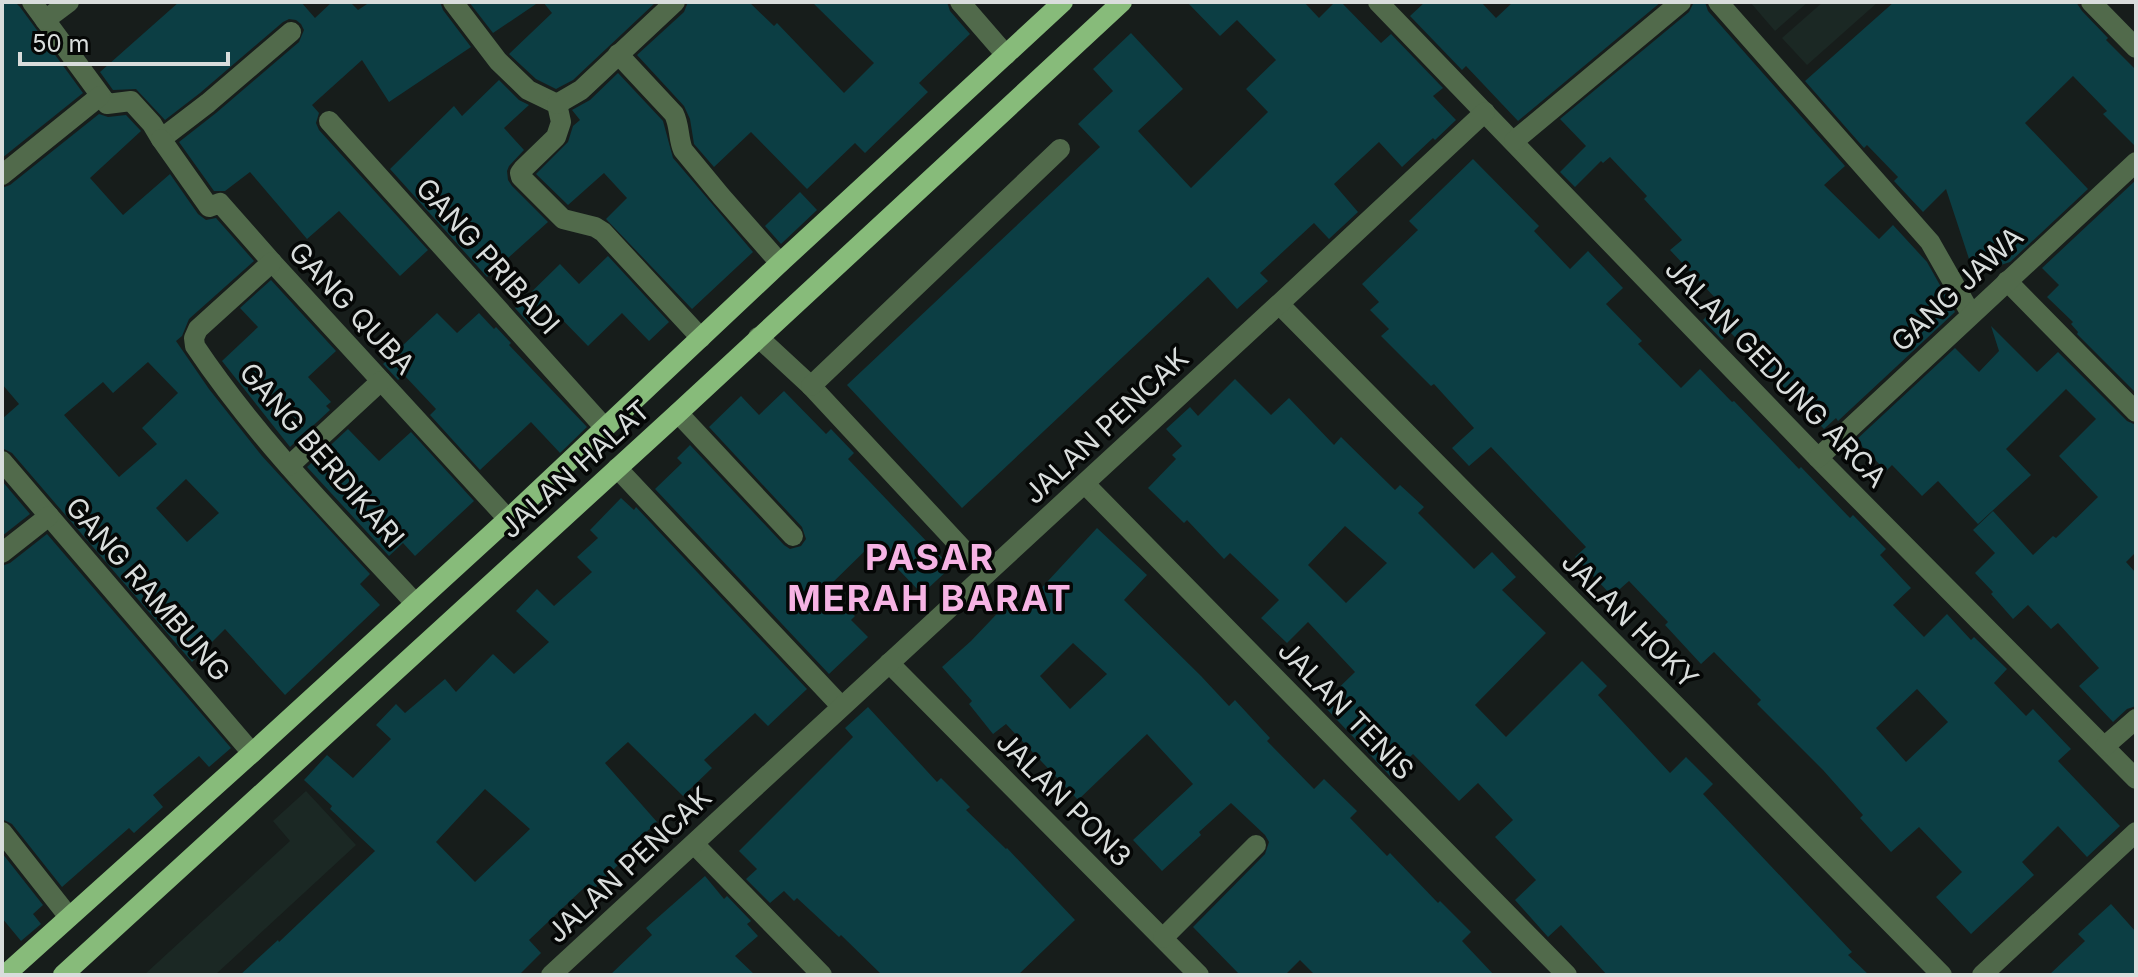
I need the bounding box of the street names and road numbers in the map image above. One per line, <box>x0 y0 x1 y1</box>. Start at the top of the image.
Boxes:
street label: GANG PRIBADI <box>409 171 567 341</box>
street label: GANG JAWA <box>1884 219 2030 359</box>
street label: GANG QUBA <box>282 234 422 382</box>
street label: JALAN GEDUNG ARCA <box>1658 252 1894 494</box>
street label: JALAN PENCAK <box>1017 341 1196 511</box>
street label: GANG BERDIKARI <box>232 356 412 554</box>
street label: JALAN HALAT <box>493 393 657 545</box>
street label: GANG RAMBUNG <box>59 490 237 688</box>
street label: JALAN HOKY <box>1555 545 1705 695</box>
street label: JALAN TENIS <box>1271 633 1421 787</box>
street label: JALAN PON3 <box>990 725 1138 873</box>
street label: JALAN PENCAK <box>540 780 719 950</box>

